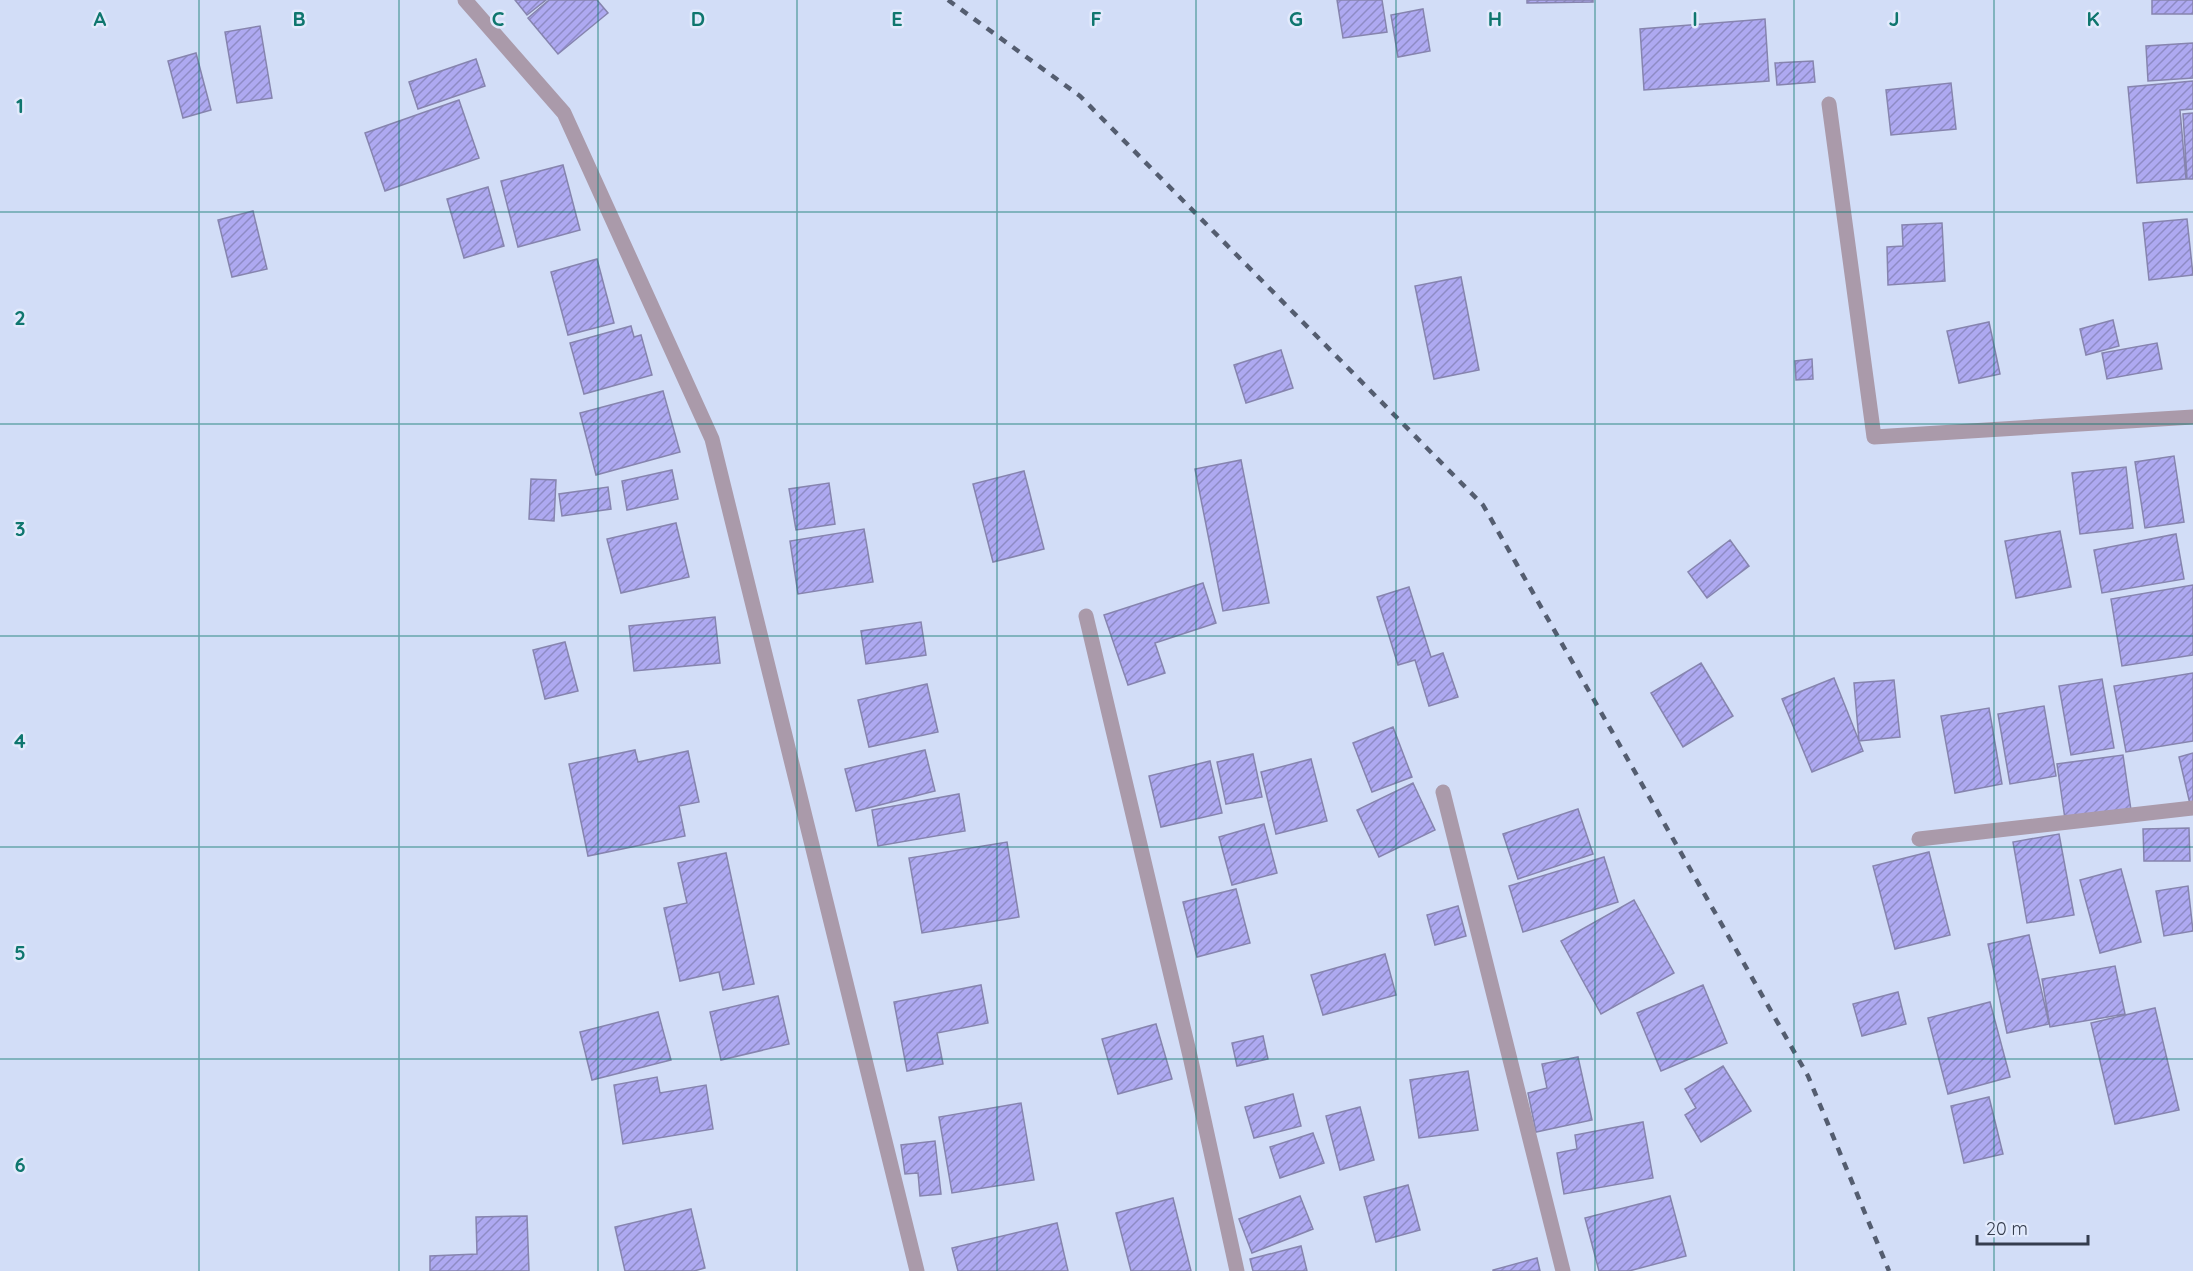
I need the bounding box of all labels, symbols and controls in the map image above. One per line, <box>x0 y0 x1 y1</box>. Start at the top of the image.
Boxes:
text: A <box>94 6 107 31</box>
text: B <box>292 6 306 31</box>
text: C <box>492 6 505 31</box>
text: D <box>691 6 705 31</box>
text: E <box>891 6 903 31</box>
text: F <box>1090 6 1102 31</box>
text: G <box>1289 6 1303 31</box>
text: H <box>1488 6 1502 31</box>
text: I <box>1692 6 1698 31</box>
text: J <box>1888 6 1900 31</box>
text: K <box>2086 6 2100 31</box>
text: 1 <box>16 93 24 118</box>
text: 2 <box>14 305 26 330</box>
text: 3 <box>15 516 25 541</box>
text: 4 <box>14 728 26 753</box>
text: 5 <box>14 940 26 965</box>
text: 6 <box>14 1152 26 1177</box>
scale bar <box>1977 1208 2088 1246</box>
text: 20 m <box>1986 1217 2028 1240</box>

